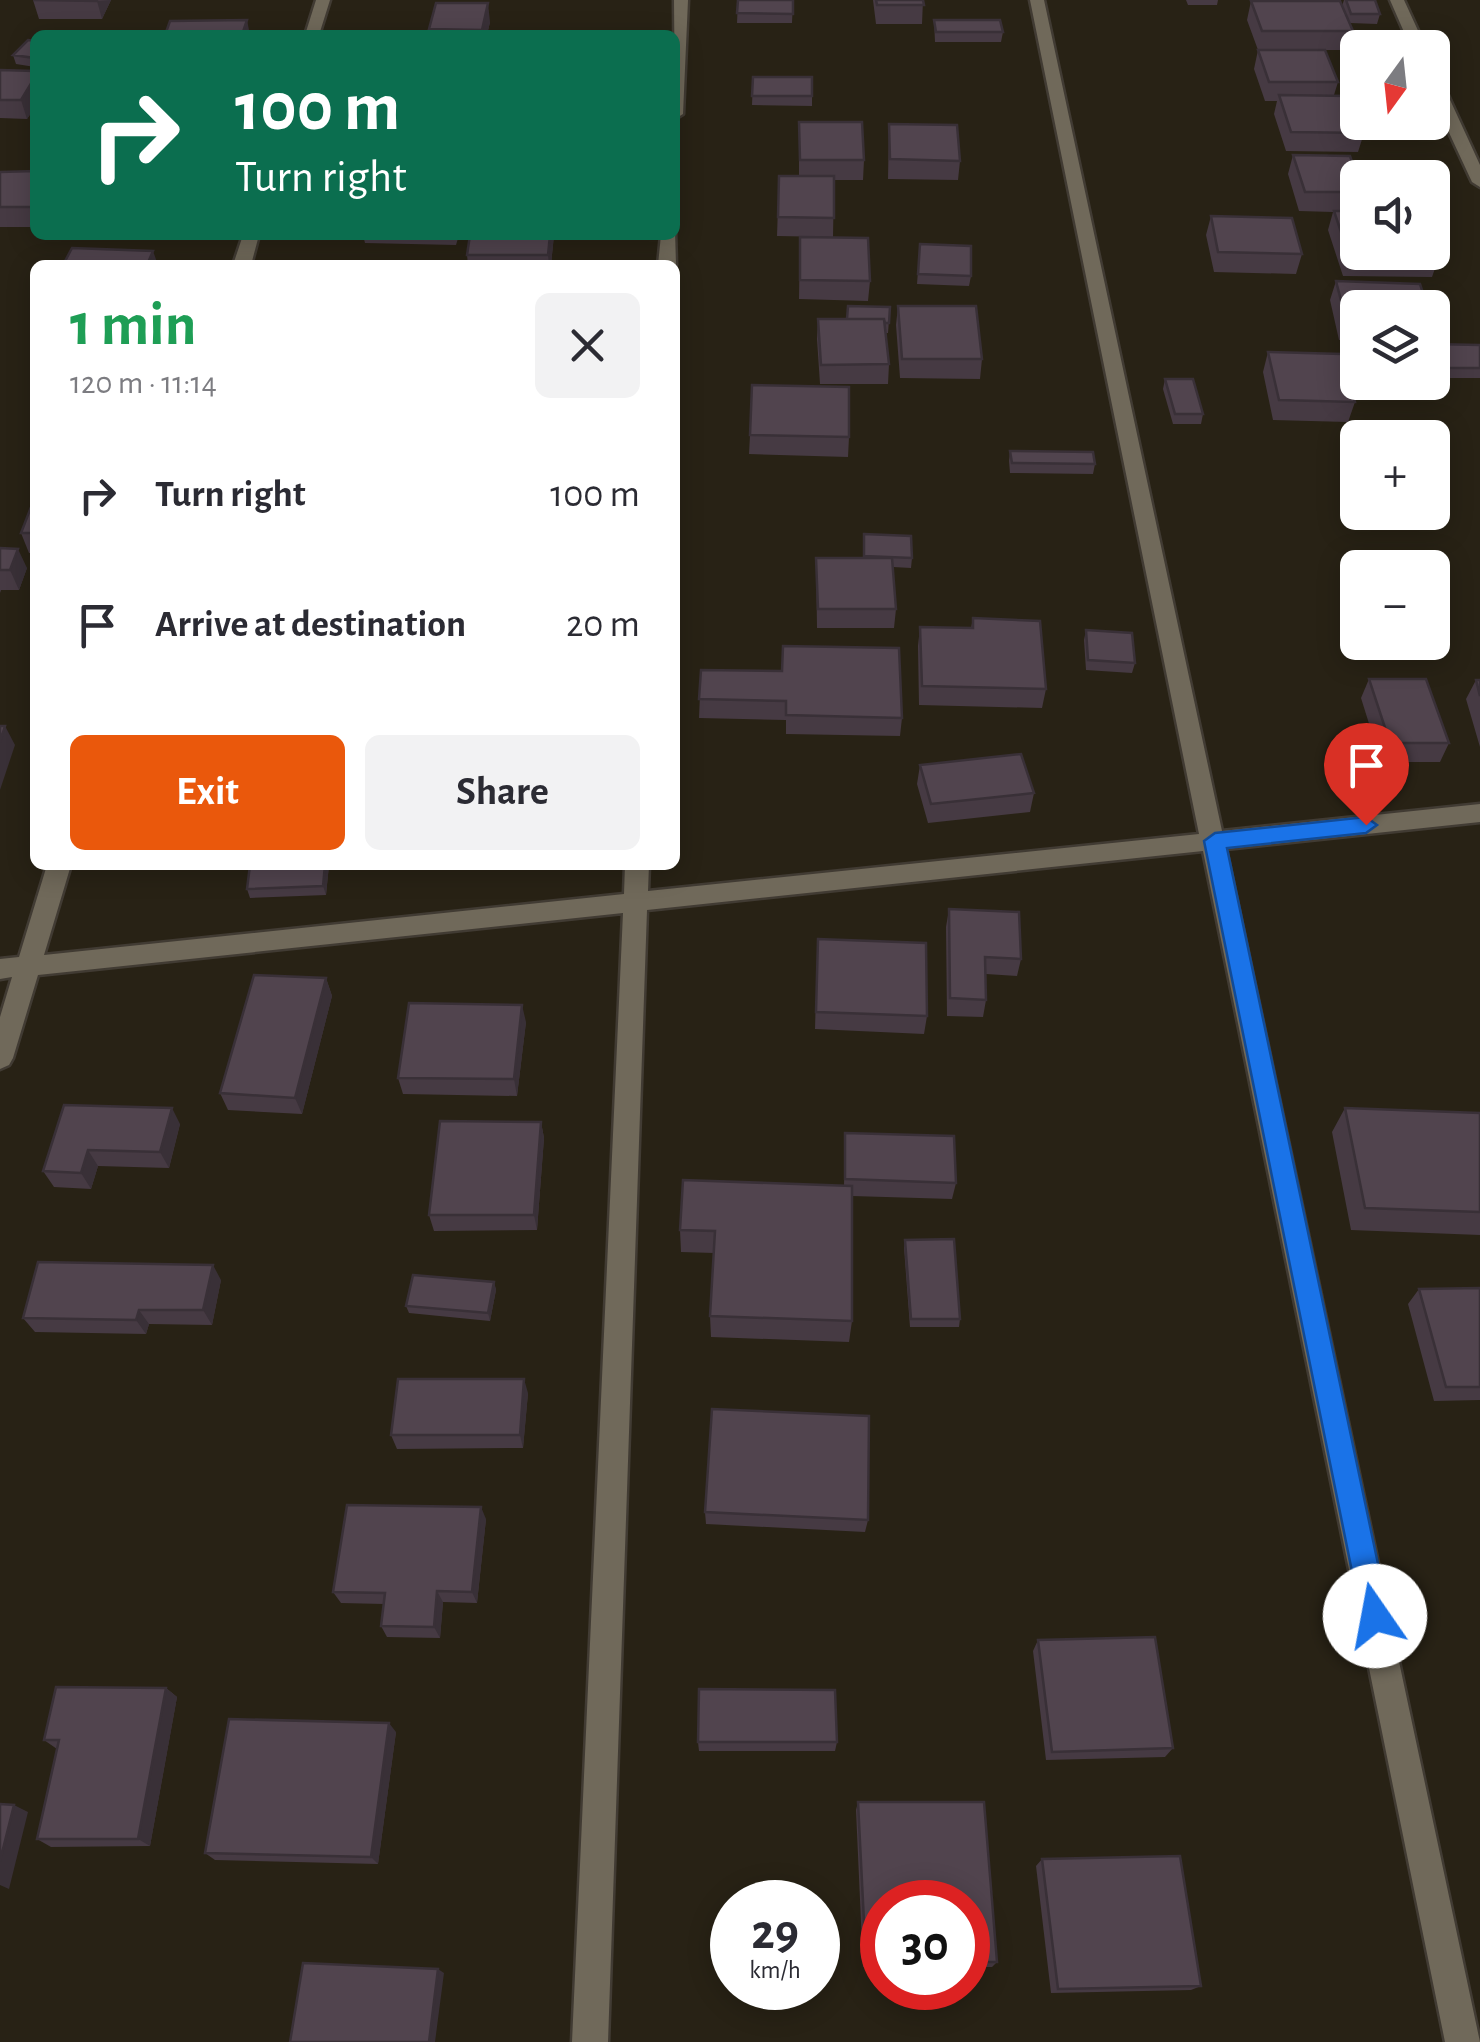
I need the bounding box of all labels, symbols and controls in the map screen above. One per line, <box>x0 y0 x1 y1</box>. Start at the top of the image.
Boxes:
north arrow <box>1340 30 1450 140</box>
map controls <box>1340 30 1450 660</box>
icon: right <box>70 70 200 200</box>
text: 100 m <box>235 73 400 143</box>
text: Turn right <box>235 155 407 200</box>
button: sound <box>1340 160 1450 270</box>
button: layers <box>1340 290 1450 400</box>
button: close <box>535 293 640 398</box>
text: 1 min <box>70 296 196 356</box>
text: 120 m · 11:14 <box>70 367 217 399</box>
button: + <box>1340 420 1450 530</box>
icon: right <box>70 468 125 523</box>
text: Turn right <box>155 476 305 514</box>
text: 100 m <box>550 476 640 514</box>
button: − <box>1340 550 1450 660</box>
icon: arrive <box>70 598 125 653</box>
text: Arrive at destination <box>155 606 466 644</box>
text: 20 m <box>566 606 640 644</box>
pin <box>1324 723 1409 826</box>
button: Exit <box>70 735 345 850</box>
button: Share <box>365 735 640 850</box>
icon: arrive <box>1339 738 1394 793</box>
position arrow <box>1323 1564 1427 1668</box>
speed limit sign: 30 <box>860 1880 990 2010</box>
text: 29 <box>751 1908 799 1958</box>
text: km/h <box>749 1958 801 1983</box>

